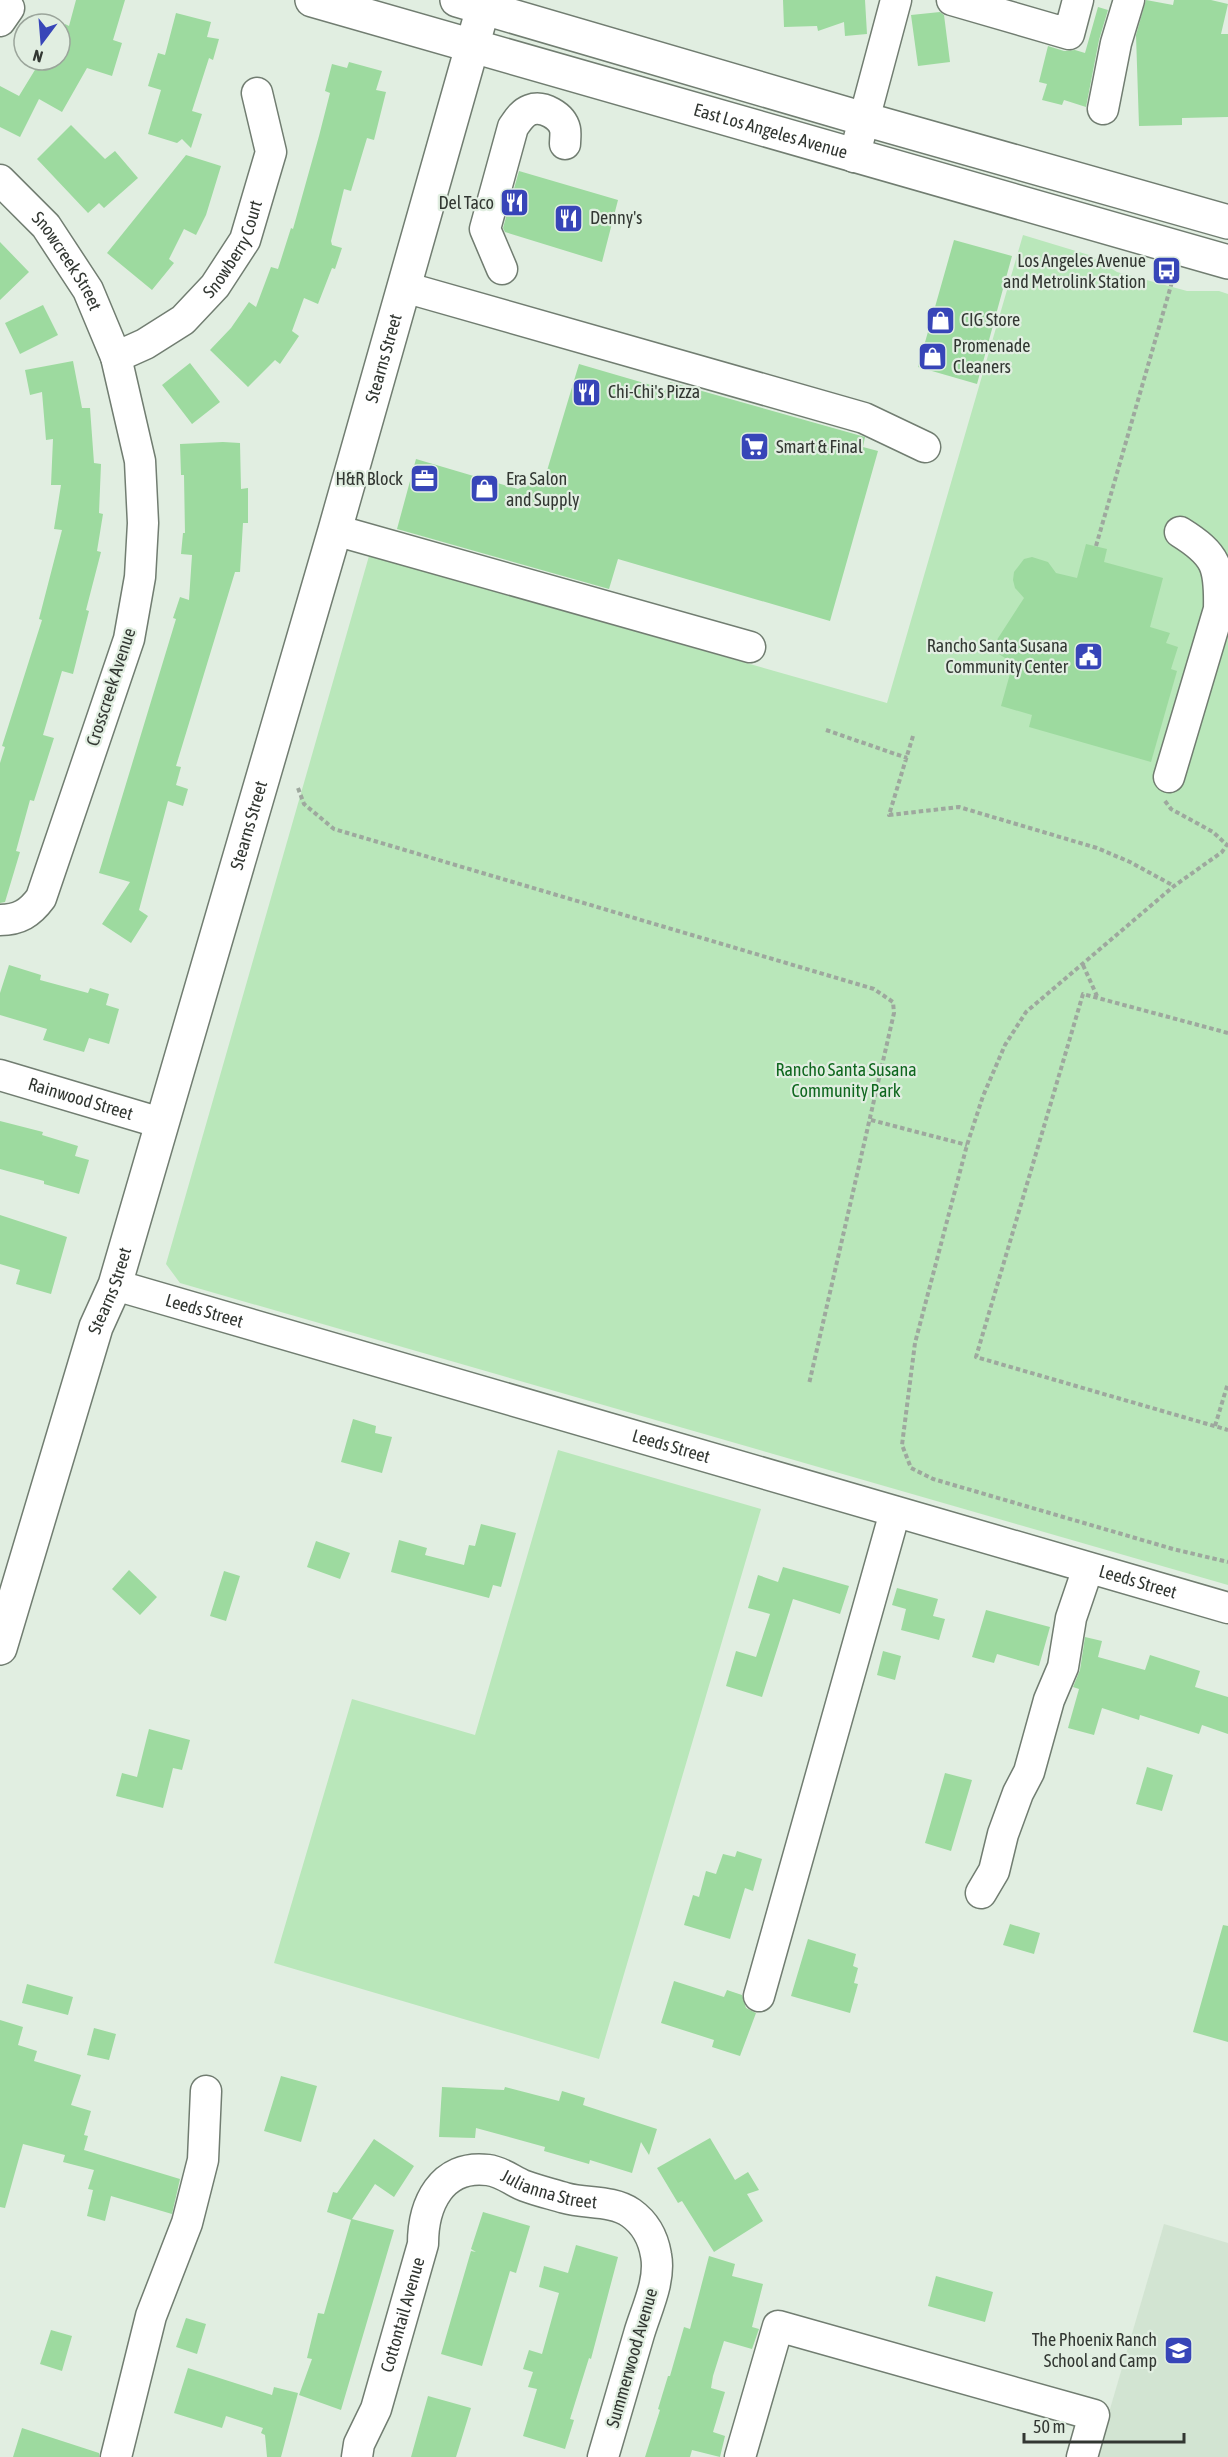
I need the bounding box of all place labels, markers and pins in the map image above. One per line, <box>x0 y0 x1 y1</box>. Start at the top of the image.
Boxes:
restaurant icon: Del Taco <box>499 187 531 219</box>
place label: Del Taco <box>438 192 494 213</box>
restaurant icon: Denny's <box>553 202 585 234</box>
place label: Denny's <box>590 207 642 228</box>
place label: Los Angeles Avenue and Metrolink Station <box>1003 250 1146 292</box>
bus stop icon: Los Angeles Avenue and Metrolink Station <box>1151 255 1183 287</box>
shop icon: CIG Store <box>924 304 956 336</box>
place label: CIG Store <box>961 309 1020 330</box>
place label: Promenade Cleaners <box>953 335 1031 377</box>
shop icon: Promenade Cleaners <box>916 340 948 372</box>
restaurant icon: Chi-Chi's Pizza <box>571 376 603 408</box>
place label: Chi-Chi's Pizza <box>608 381 700 402</box>
supermarket icon: Smart & Final <box>739 431 771 463</box>
place label: Smart & Final <box>776 436 863 457</box>
office icon: H&R Block <box>408 463 440 495</box>
place label: H&R Block <box>336 468 403 489</box>
place label: Era Salon and Supply <box>506 468 579 510</box>
shop icon: Era Salon and Supply <box>469 473 501 505</box>
place label: Rancho Santa Susana Community Center <box>927 635 1069 677</box>
public building icon: Rancho Santa Susana Community Center <box>1073 640 1105 672</box>
place label: The Phoenix Ranch School and Camp <box>1032 2329 1157 2371</box>
school or university icon: The Phoenix Ranch School and Camp <box>1162 2334 1194 2366</box>

